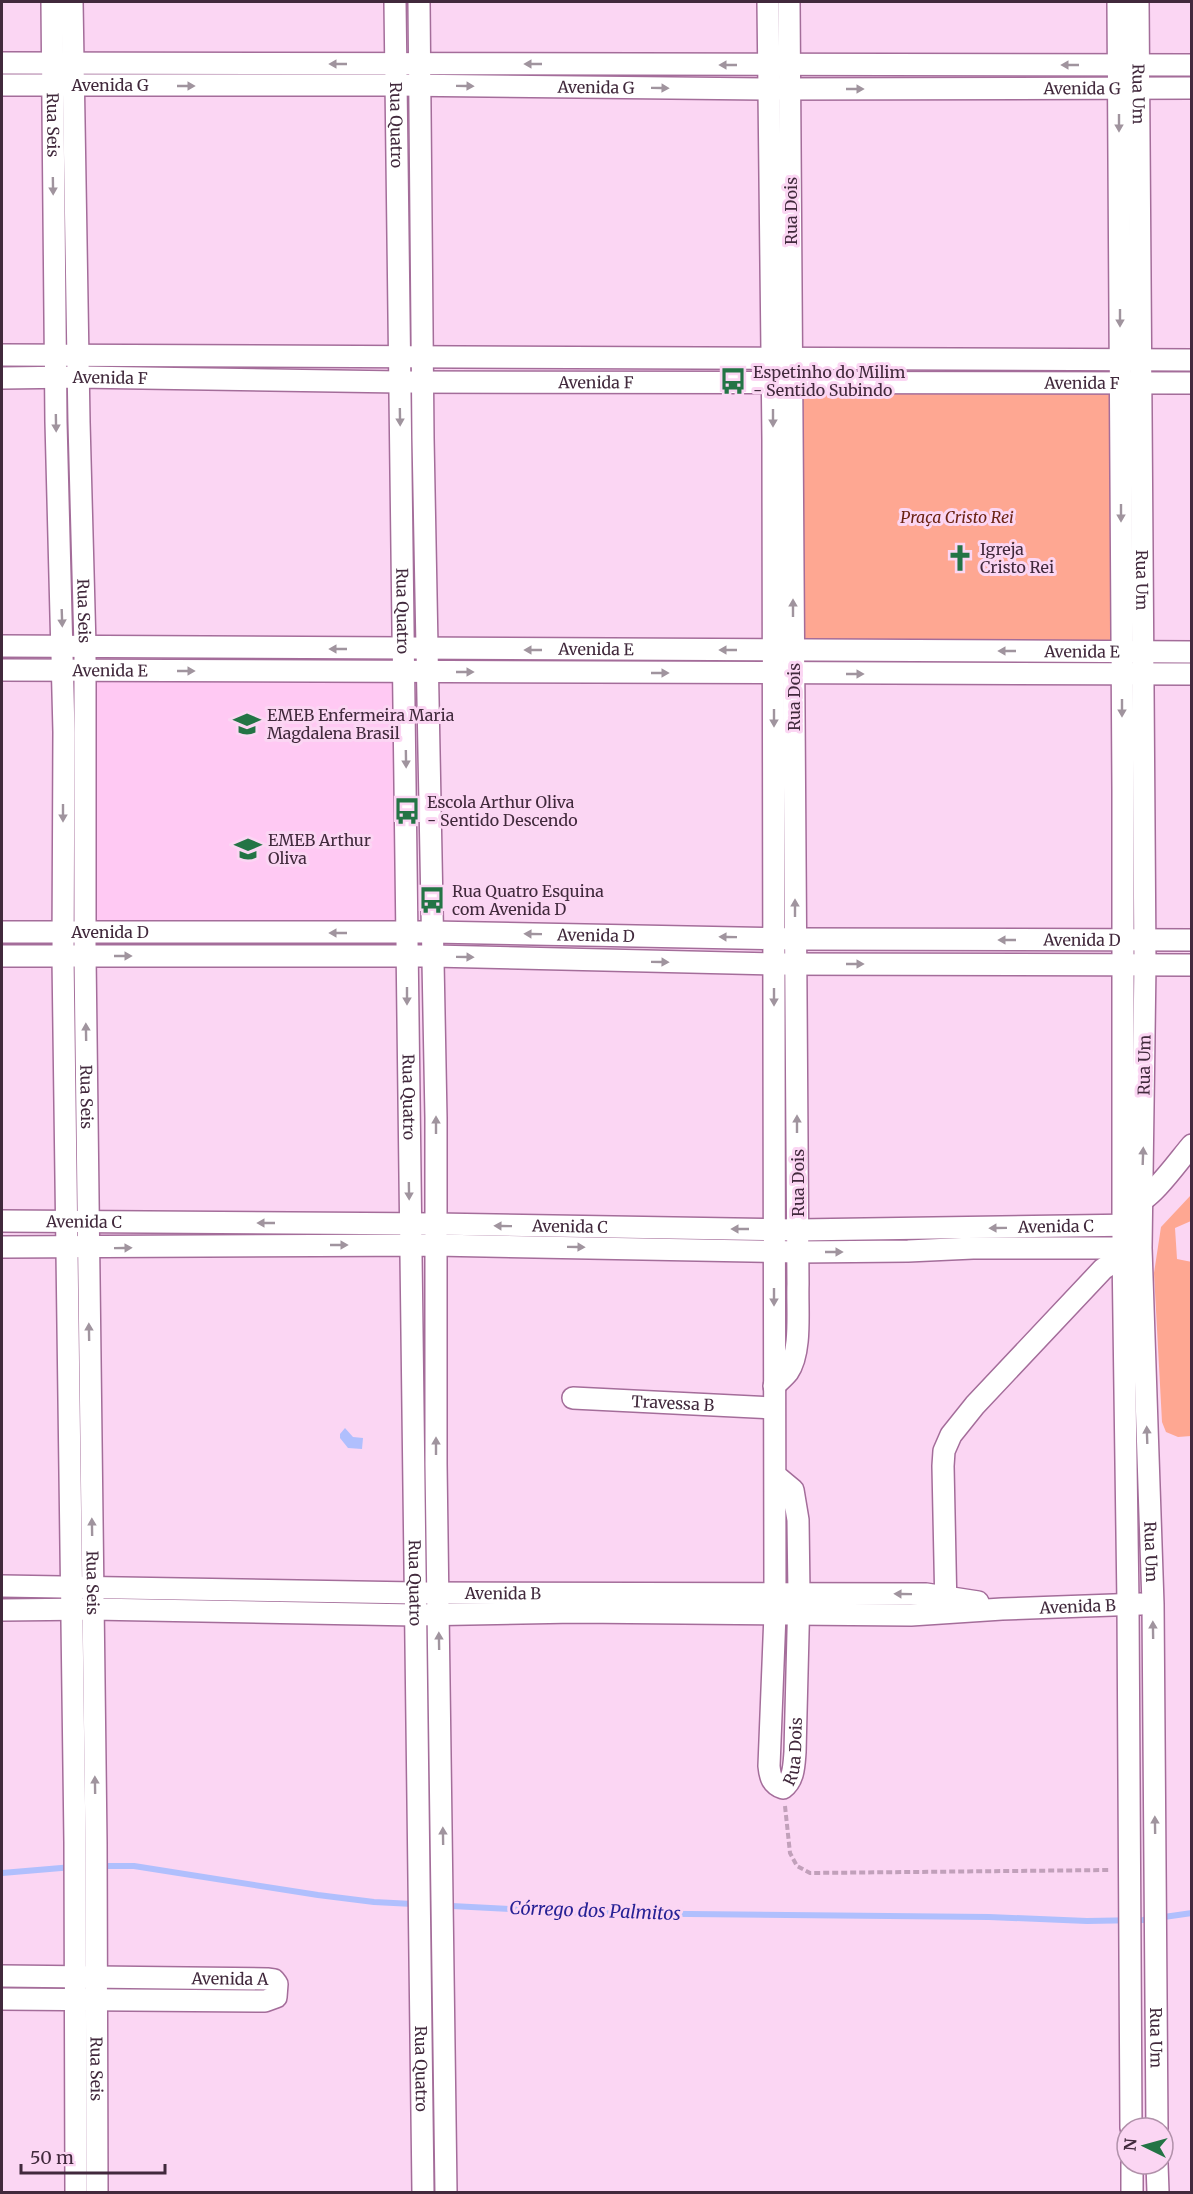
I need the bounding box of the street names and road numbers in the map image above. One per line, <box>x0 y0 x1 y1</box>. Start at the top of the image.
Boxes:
street label: Rua Um <box>1128 64 1149 125</box>
street label: Avenida G <box>70 75 149 95</box>
street label: Avenida G <box>556 77 635 98</box>
street label: Avenida G <box>1042 78 1121 98</box>
street label: Rua Quatro <box>386 82 407 168</box>
street label: Rua Seis <box>43 93 63 157</box>
street label: Rua Dois <box>781 177 801 245</box>
street label: Avenida F <box>71 367 148 388</box>
street label: Avenida F <box>557 372 634 392</box>
street label: Avenida F <box>1043 373 1120 393</box>
street label: Rua Um <box>1132 550 1152 611</box>
street label: Rua Quatro <box>392 568 413 654</box>
street label: Rua Seis <box>73 578 95 644</box>
street label: Avenida E <box>557 639 635 659</box>
street label: Avenida E <box>1043 641 1121 662</box>
street label: Avenida E <box>71 660 149 680</box>
street label: Rua Dois <box>784 663 804 731</box>
street label: Avenida D <box>70 922 149 942</box>
street label: Avenida D <box>556 924 635 946</box>
street label: Avenida D <box>1042 930 1121 950</box>
street label: Rua Um <box>1133 1034 1155 1096</box>
street label: Rua Quatro <box>398 1054 420 1140</box>
street label: Rua Seis <box>76 1064 97 1129</box>
street label: Rua Dois <box>788 1149 808 1217</box>
street label: Avenida C <box>45 1211 122 1232</box>
street label: Avenida C <box>531 1216 608 1237</box>
street label: Avenida C <box>1017 1216 1094 1237</box>
street label: Travessa B <box>631 1391 715 1415</box>
street label: Rua Um <box>1140 1521 1162 1583</box>
street label: Rua Quatro <box>405 1540 426 1626</box>
street label: Rua Seis <box>82 1550 103 1615</box>
street label: Avenida B <box>464 1583 541 1603</box>
street label: Avenida B <box>1038 1595 1116 1618</box>
street label: Rua Dois <box>779 1717 806 1789</box>
street label: Avenida A <box>191 1968 269 1989</box>
street label: Rua Um <box>1146 2007 1167 2068</box>
street label: Rua Quatro <box>411 2026 432 2112</box>
street label: Rua Seis <box>87 2037 107 2101</box>

